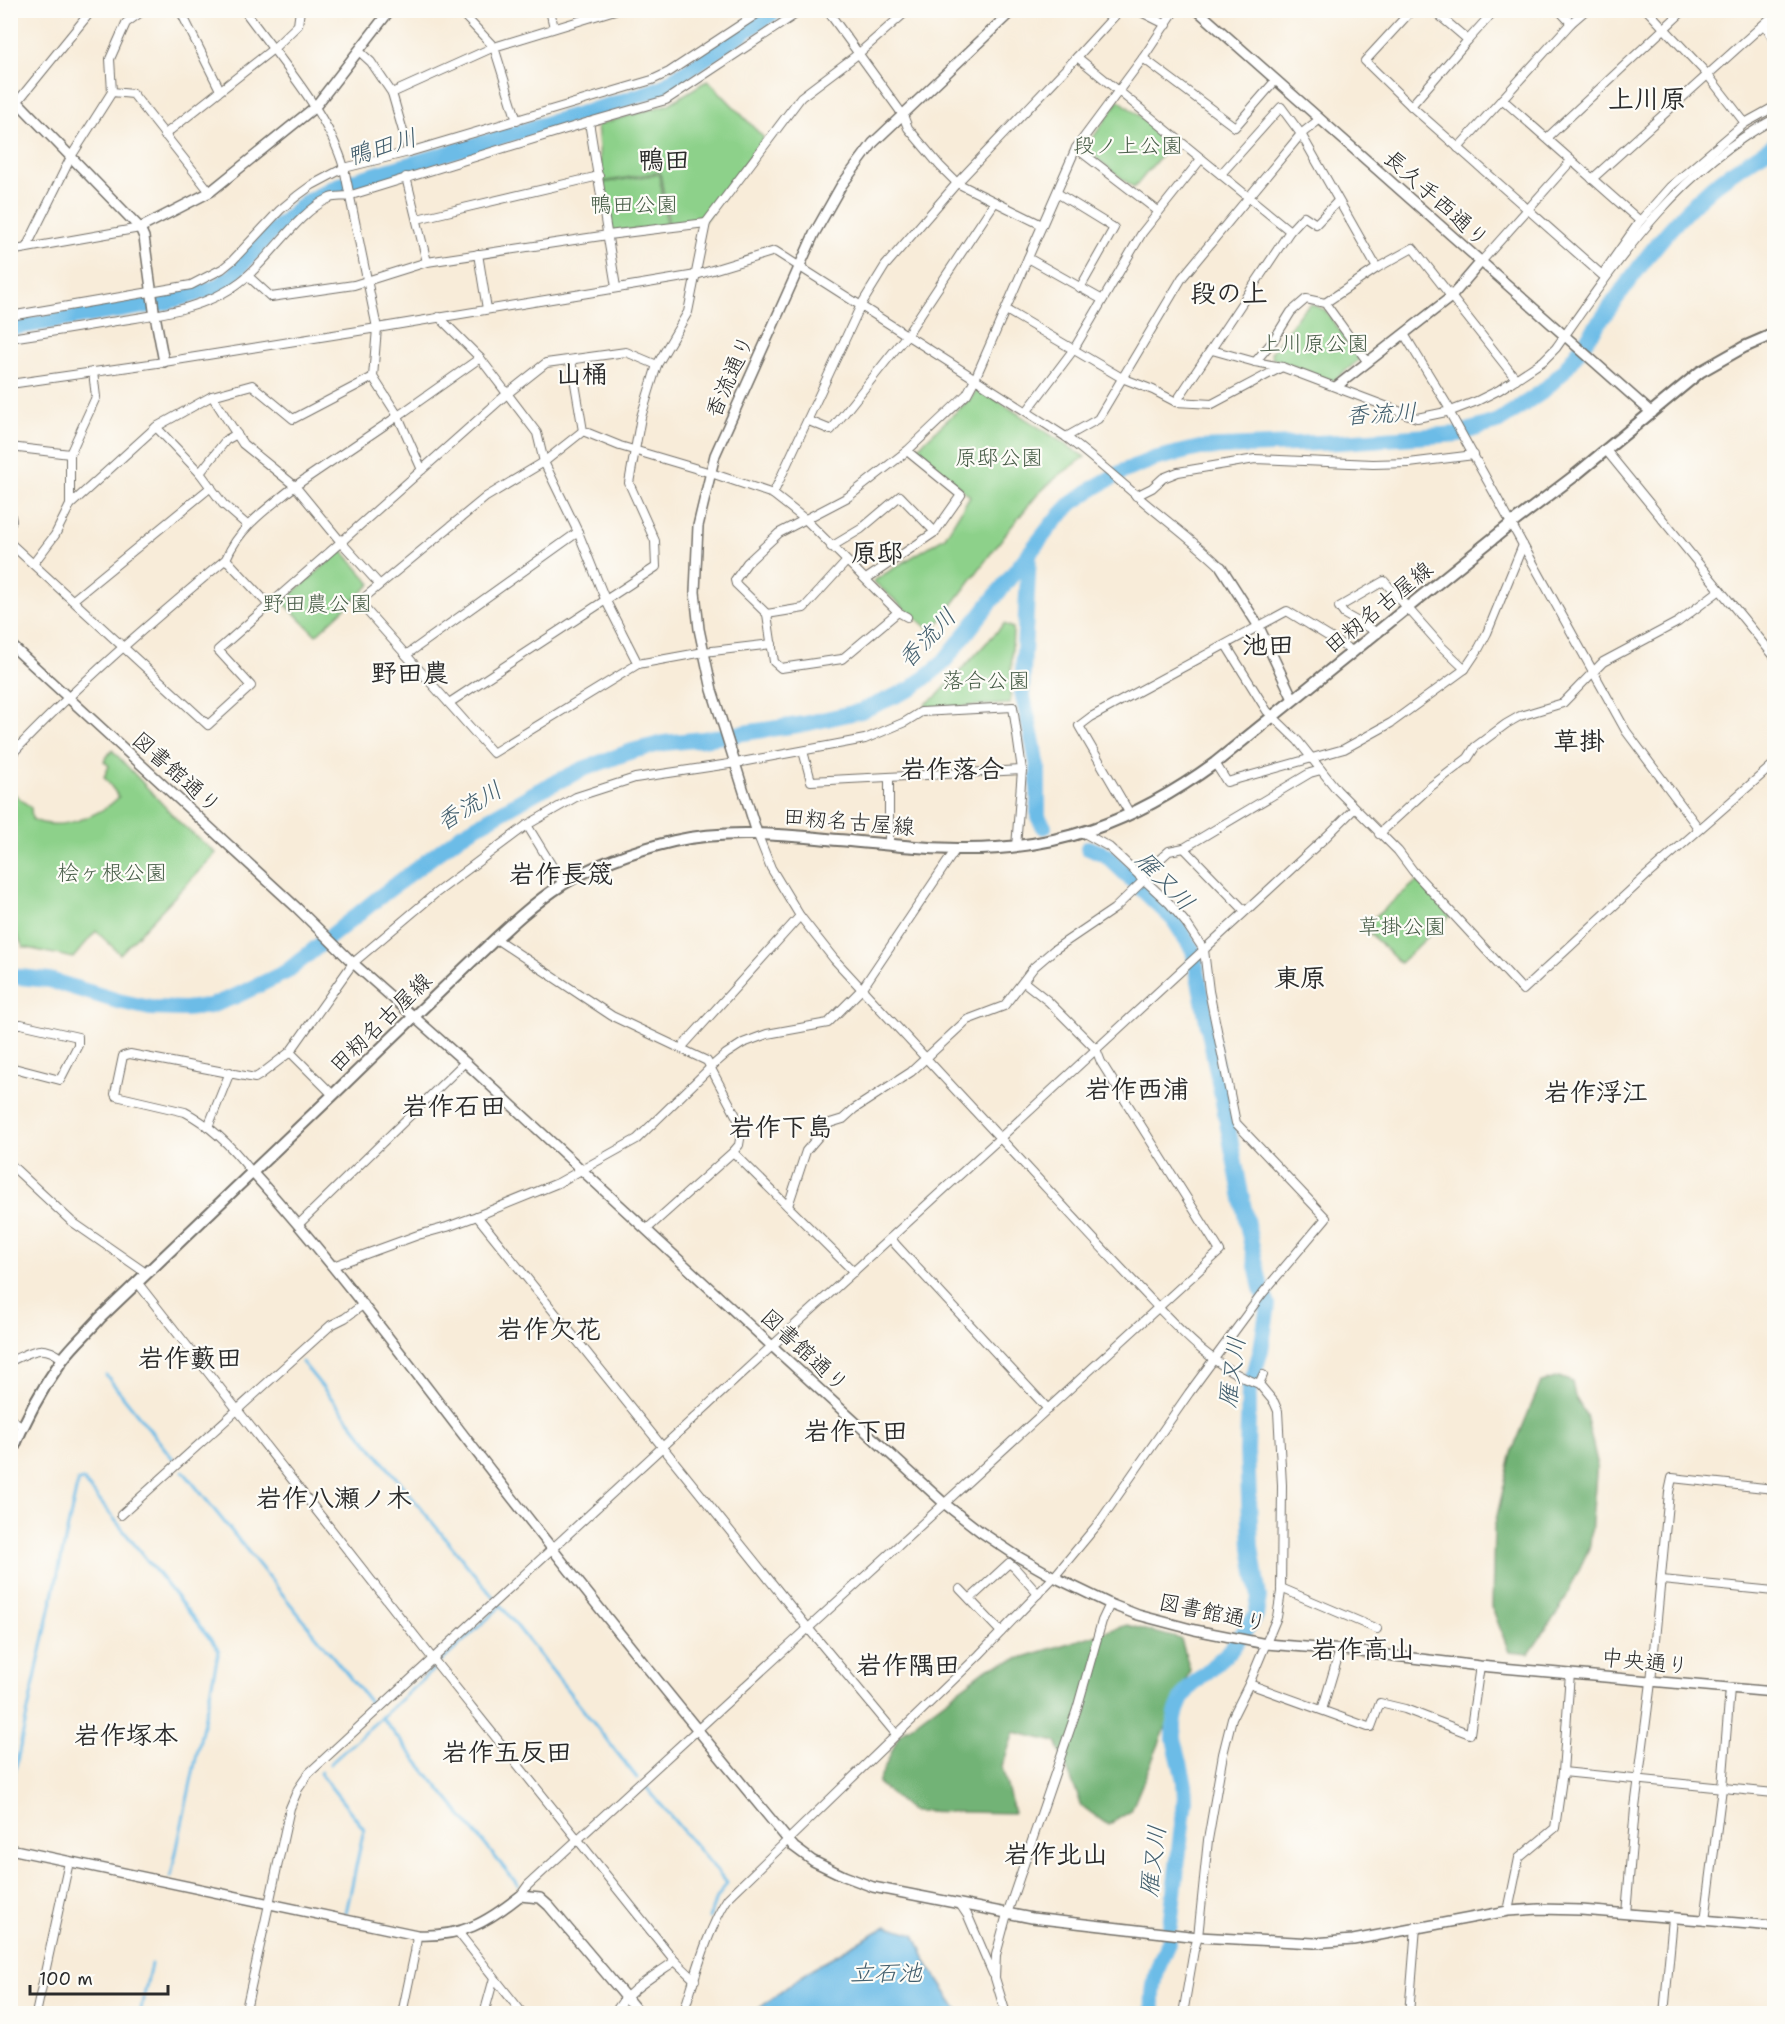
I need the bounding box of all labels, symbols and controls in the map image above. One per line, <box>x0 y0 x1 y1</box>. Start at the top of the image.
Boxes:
district label: 上川原 <box>1608 81 1686 116</box>
water label: 鴨田川 <box>343 121 421 173</box>
park label: 段ノ上公園 <box>1073 131 1183 160</box>
district label: 鴨田 <box>638 142 690 177</box>
street label: 長久手西通り <box>1378 143 1495 253</box>
park label: 鴨田公園 <box>590 190 678 219</box>
district label: 段の上 <box>1190 275 1268 310</box>
park label: 上川原公園 <box>1259 329 1369 358</box>
street label: 香流通り <box>698 330 761 422</box>
district label: 山桶 <box>556 356 608 391</box>
water label: 香流川 <box>1344 396 1418 432</box>
park label: 原邸公園 <box>955 443 1043 472</box>
district label: 原邸 <box>851 535 903 570</box>
street label: 田籾名古屋線 <box>1318 555 1439 660</box>
park label: 野田農公園 <box>262 589 372 618</box>
water label: 香流川 <box>890 601 964 675</box>
district label: 池田 <box>1242 627 1294 662</box>
district label: 野田農 <box>371 655 449 690</box>
park label: 落合公園 <box>942 666 1030 695</box>
district label: 草掛 <box>1553 723 1605 758</box>
street label: 図書館通り <box>126 725 227 820</box>
district label: 岩作落合 <box>900 751 1004 786</box>
water label: 香流川 <box>430 774 508 838</box>
street label: 田籾名古屋線 <box>782 801 916 842</box>
water label: 雁又川 <box>1128 844 1202 918</box>
district label: 岩作長筬 <box>509 856 613 891</box>
park label: 桧ヶ根公園 <box>57 858 167 887</box>
park label: 草掛公園 <box>1358 912 1446 941</box>
district label: 東原 <box>1274 960 1326 995</box>
street label: 田籾名古屋線 <box>323 966 438 1079</box>
district label: 岩作西浦 <box>1085 1071 1189 1106</box>
district label: 岩作浮江 <box>1544 1074 1648 1109</box>
district label: 岩作石田 <box>402 1088 506 1123</box>
district label: 岩作下島 <box>729 1109 833 1144</box>
street label: 図書館通り <box>755 1302 855 1398</box>
district label: 岩作欠花 <box>497 1311 601 1346</box>
water label: 雁又川 <box>1211 1334 1253 1410</box>
district label: 岩作藪田 <box>138 1340 242 1375</box>
district label: 岩作下田 <box>804 1413 908 1448</box>
district label: 岩作八瀬ノ木 <box>256 1480 412 1515</box>
street label: 図書館通り <box>1156 1587 1270 1638</box>
district label: 岩作高山 <box>1311 1631 1415 1666</box>
street label: 中央通り <box>1600 1642 1690 1681</box>
district label: 岩作隅田 <box>856 1647 960 1682</box>
district label: 岩作塚本 <box>74 1717 178 1752</box>
district label: 岩作五反田 <box>442 1734 572 1769</box>
water label: 雁又川 <box>1133 1823 1173 1899</box>
district label: 岩作北山 <box>1004 1836 1108 1871</box>
water label: 立石池 <box>850 1957 923 1989</box>
scale bar <box>30 1958 168 1996</box>
text: 100 m <box>39 1967 93 1991</box>

